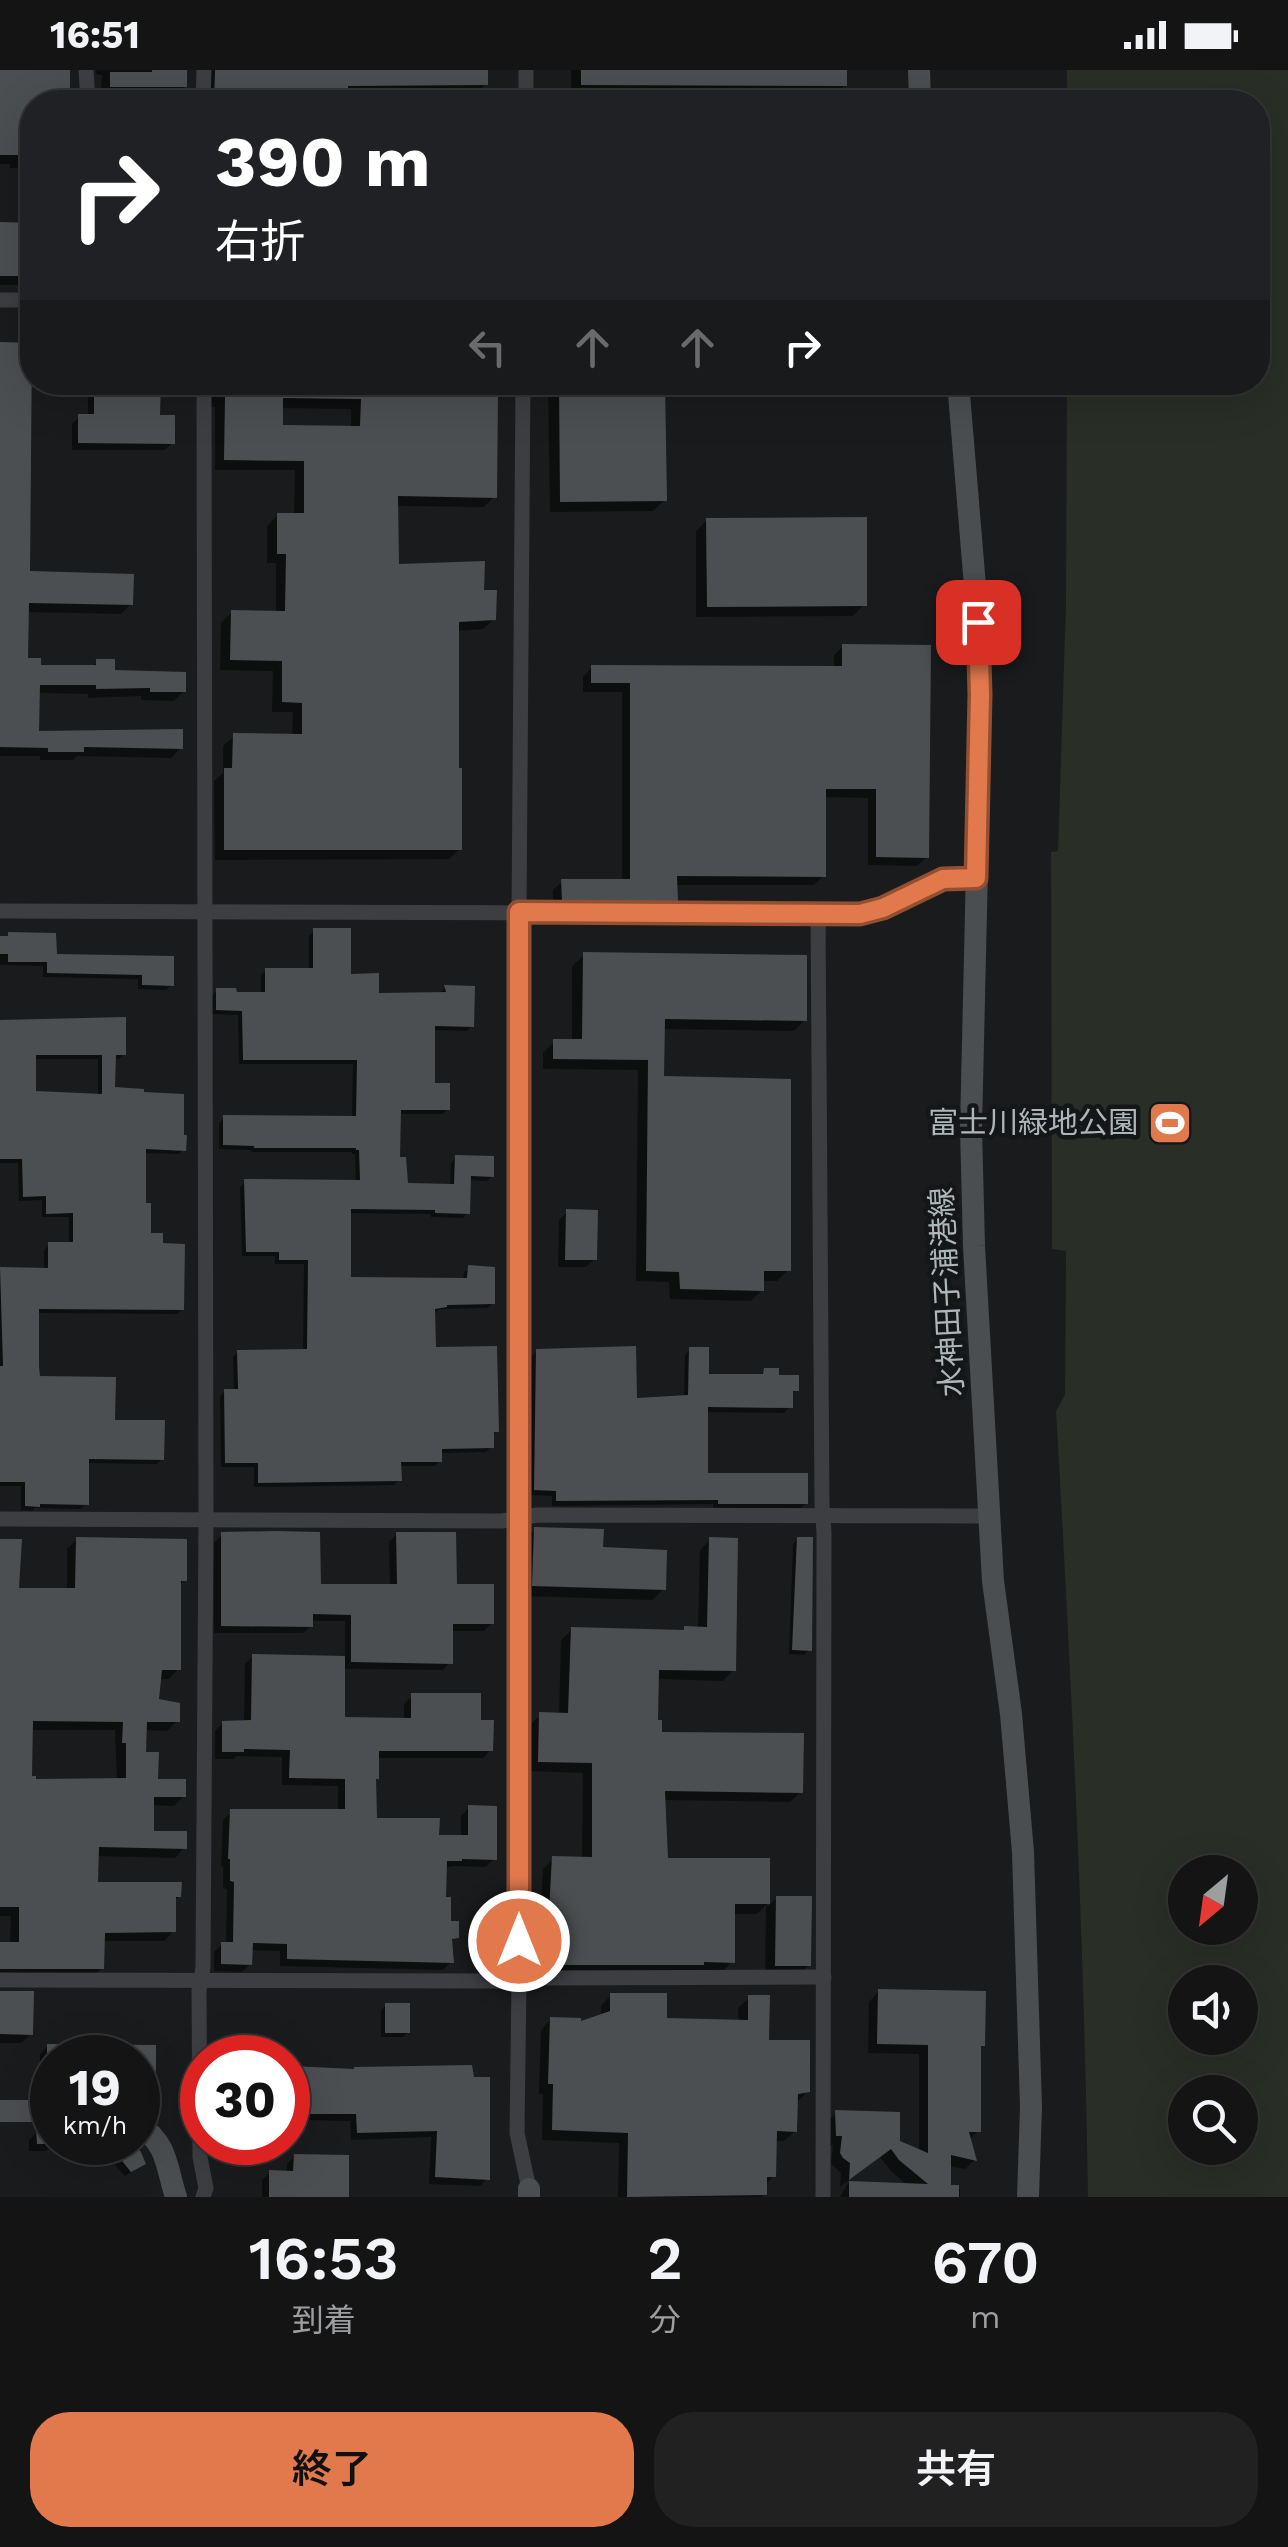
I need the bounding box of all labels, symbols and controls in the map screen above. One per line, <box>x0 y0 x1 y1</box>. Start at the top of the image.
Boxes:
text: 16:51 <box>50 13 140 57</box>
text: 390 m <box>215 121 431 203</box>
icon: right <box>50 130 180 260</box>
text: 右折 <box>215 215 305 268</box>
icon: left <box>460 320 515 375</box>
icon: ahead <box>565 320 620 375</box>
icon: ahead <box>670 320 725 375</box>
icon: right <box>775 320 830 375</box>
pin <box>936 580 1021 665</box>
icon: arrive <box>951 595 1006 650</box>
sports icon: 富士川緑地公園 <box>1147 1100 1193 1146</box>
place label: 富士川緑地公園 <box>928 1105 1138 1140</box>
street label: 水神田子浦港線 <box>924 1186 969 1398</box>
north arrow <box>1168 1855 1258 1945</box>
map controls <box>1168 1855 1258 2165</box>
position arrow <box>467 1889 571 1993</box>
button: sound <box>1168 1965 1258 2055</box>
speed limit sign: 30 <box>180 2035 310 2165</box>
text: 19 <box>69 2058 121 2117</box>
button: search <box>1168 2075 1258 2165</box>
text: km/h <box>63 2111 127 2140</box>
text: 16:53 <box>249 2223 399 2294</box>
text: 2 <box>647 2223 683 2294</box>
text: 670 <box>931 2227 1039 2298</box>
text: m <box>970 2298 1001 2336</box>
text: 到着 <box>292 2301 356 2339</box>
text: 分 <box>649 2301 681 2339</box>
button: 終了 <box>30 2412 634 2527</box>
button: 共有 <box>654 2412 1258 2527</box>

